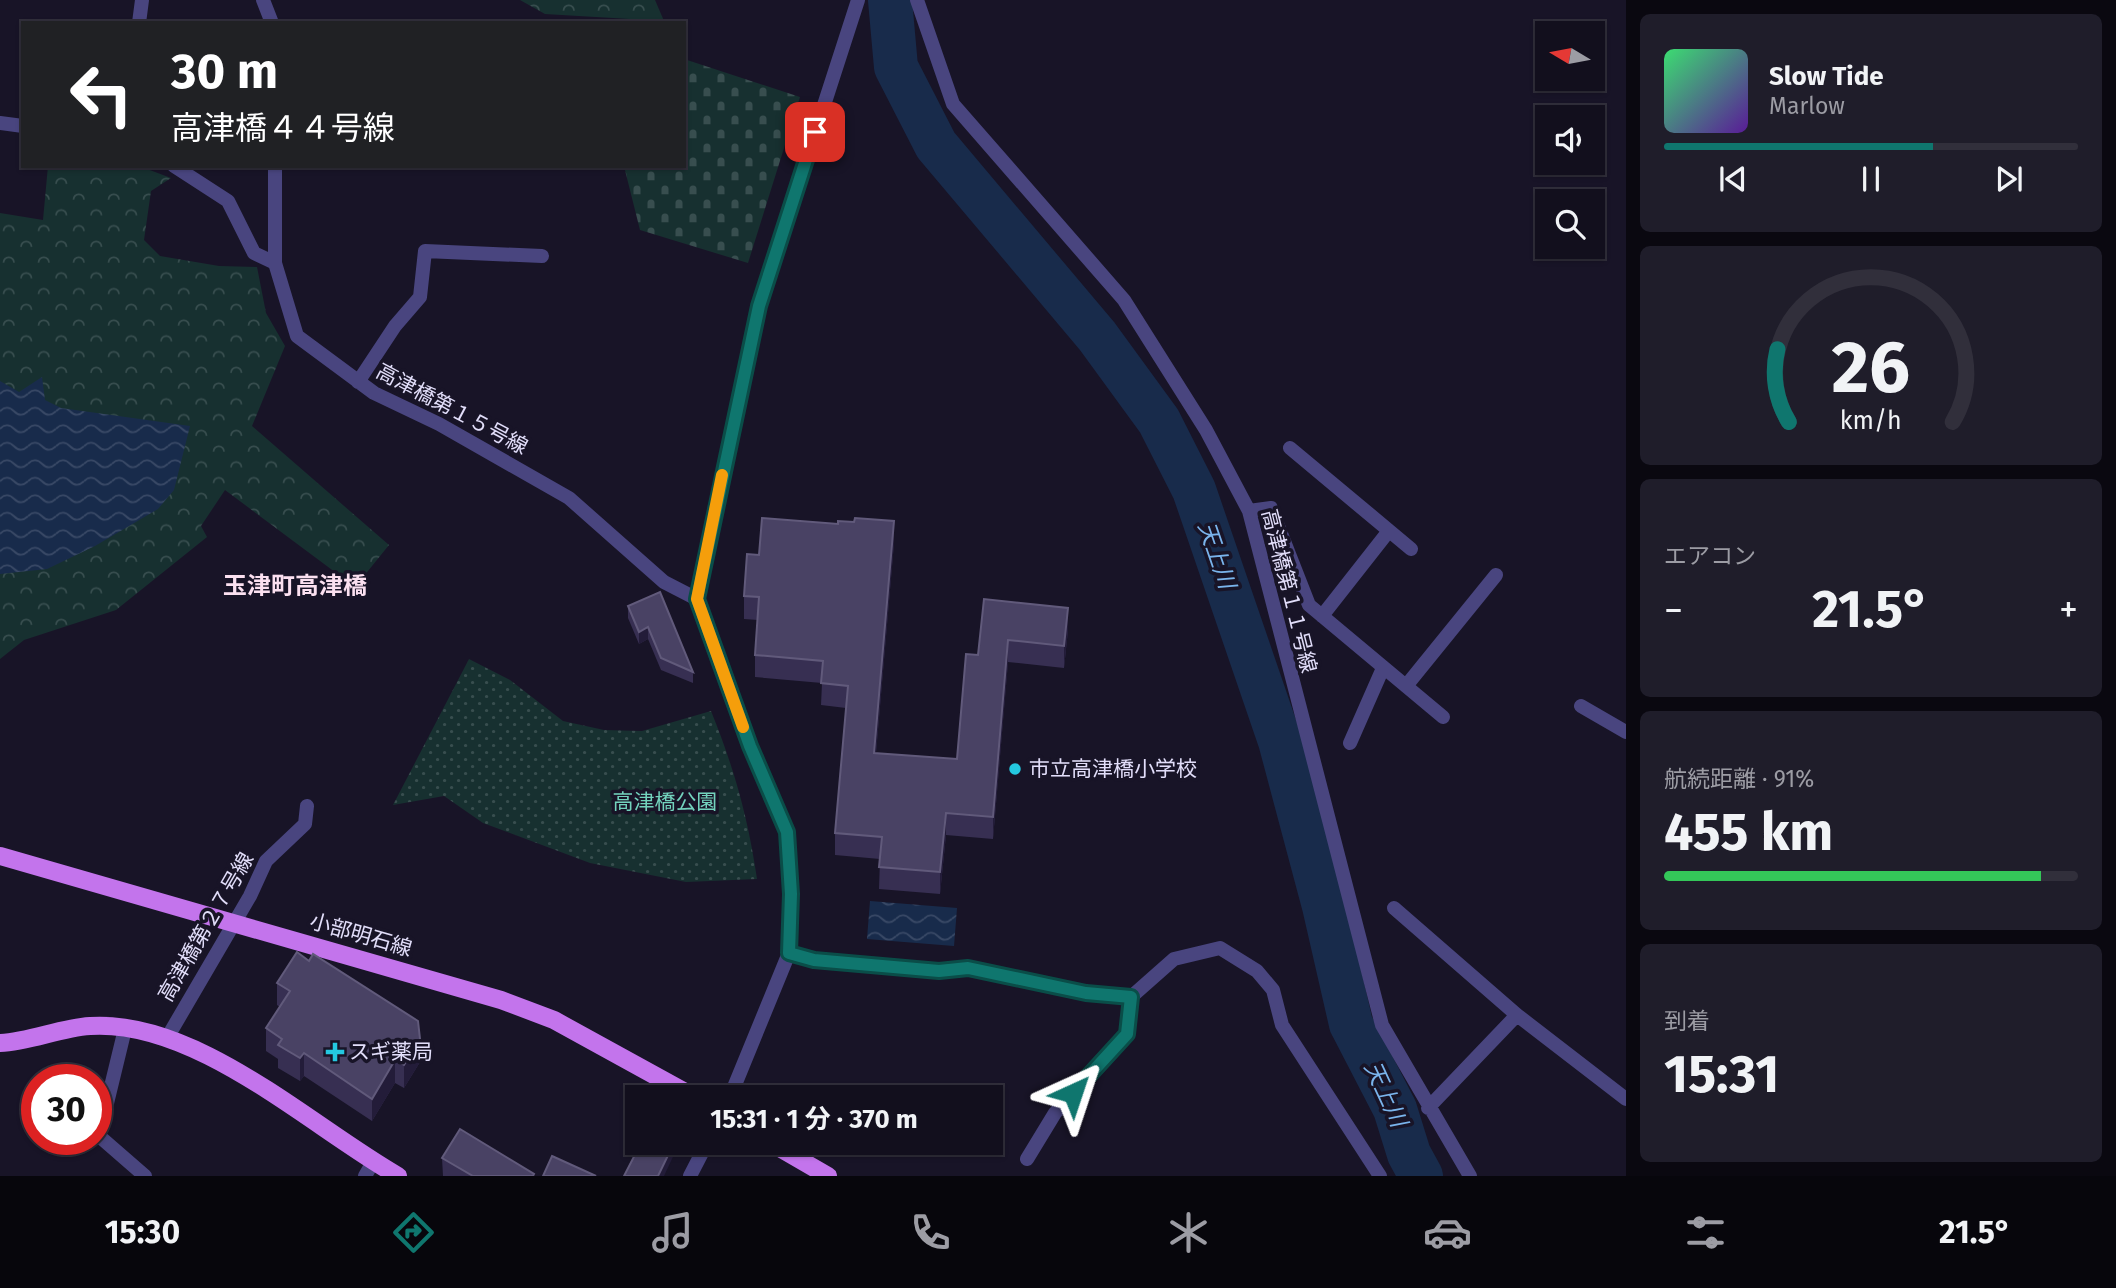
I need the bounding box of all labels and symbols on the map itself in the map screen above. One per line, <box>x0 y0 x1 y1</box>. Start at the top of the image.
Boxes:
north arrow <box>1535 21 1605 91</box>
pin <box>785 102 845 162</box>
street label: 高津橋第１５号線 <box>372 358 532 460</box>
street label: 高津橋第１１号線 <box>1256 506 1322 676</box>
water label: 天上川 <box>1193 518 1242 595</box>
district label: 玉津町高津橋 <box>223 572 367 600</box>
place label: 市立高津橋小学校 <box>1029 756 1197 782</box>
marker: 市立高津橋小学校 <box>1007 761 1023 777</box>
park label: 高津橋公園 <box>613 789 718 815</box>
street label: 高津橋第２７号線 <box>153 848 259 1006</box>
street label: 小部明石線 <box>307 908 415 962</box>
place label: スギ薬局 <box>349 1039 433 1065</box>
marker: スギ薬局 <box>327 1044 343 1060</box>
position arrow <box>1036 1056 1110 1130</box>
water label: 天上川 <box>1359 1057 1415 1134</box>
speed limit sign: 30 <box>21 1064 112 1155</box>

